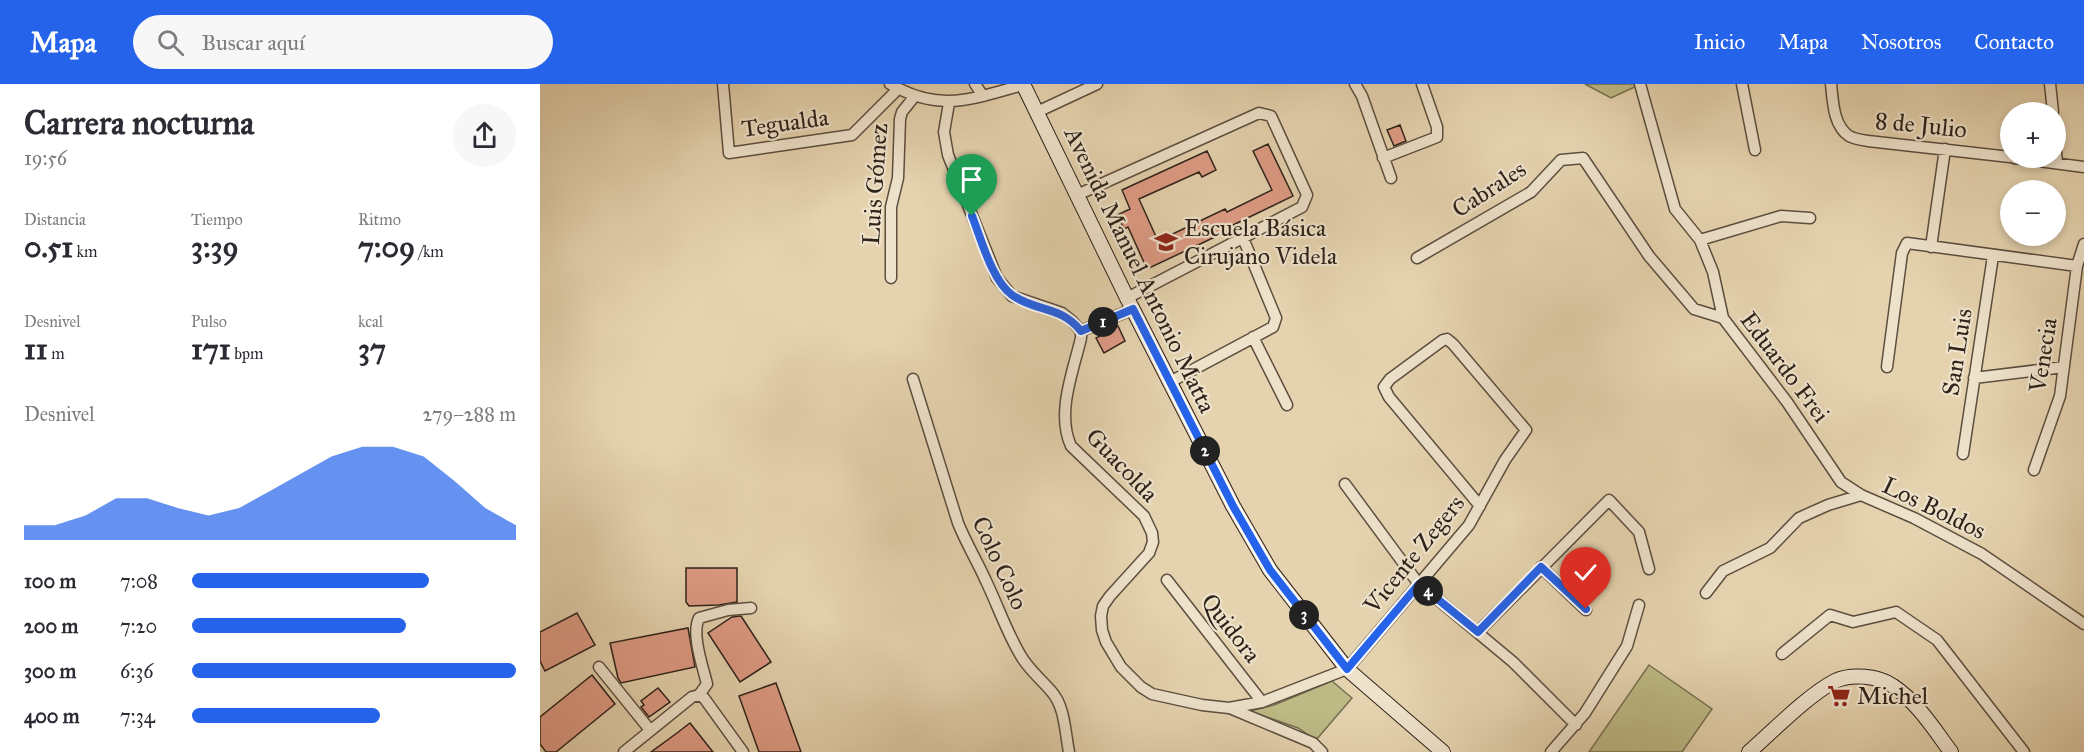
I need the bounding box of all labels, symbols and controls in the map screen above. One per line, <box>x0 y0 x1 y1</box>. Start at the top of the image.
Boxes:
search box <box>133 15 553 69</box>
text: Mapa <box>30 25 97 60</box>
icon: search <box>154 26 187 59</box>
text: Buscar aquí <box>202 29 305 56</box>
text: Inicio <box>1694 29 1745 55</box>
text: Mapa <box>1778 29 1828 55</box>
text: Nosotros <box>1861 29 1941 55</box>
text: Contacto <box>1974 29 2054 55</box>
street label: Tegualda <box>740 102 831 144</box>
map controls <box>2000 102 2066 246</box>
button: + <box>2000 102 2066 168</box>
text: Carrera nocturna <box>24 103 254 143</box>
button: share <box>453 104 516 167</box>
street label: 8 de Julio <box>1874 105 1968 145</box>
street label: Avenida Manuel Antonio Matta <box>1057 121 1223 419</box>
street label: Luis Gómez <box>856 122 894 246</box>
text: 19:56 <box>24 146 67 170</box>
pin <box>946 154 997 216</box>
street label: Cabrales <box>1446 154 1532 224</box>
icon: arrive <box>955 163 988 196</box>
button: − <box>2000 180 2066 246</box>
text: Distancia <box>24 210 86 229</box>
text: Tiempo <box>191 210 243 229</box>
text: Ritmo <box>358 210 401 229</box>
place label: Escuela Básica Cirujano Videla <box>1184 213 1338 271</box>
text: 0.51 <box>24 229 73 265</box>
text: 3:39 <box>191 229 239 265</box>
text: 7:09 <box>358 229 415 265</box>
school or university icon: Escuela Básica Cirujano Videla <box>1153 229 1179 255</box>
text: km <box>73 242 97 261</box>
text: /km <box>415 242 444 261</box>
street label: Eduardo Frei <box>1734 306 1837 429</box>
street label: San Luis <box>1935 306 1979 398</box>
pin: 1 <box>1088 307 1118 337</box>
text: Desnivel <box>24 312 80 331</box>
text: Pulso <box>191 312 227 331</box>
text: kcal <box>358 312 383 331</box>
text: 1 <box>1100 312 1106 331</box>
street label: Venecia <box>2022 315 2064 395</box>
text: 11 <box>24 331 48 367</box>
text: 171 <box>191 331 231 367</box>
text: 37 <box>358 331 386 367</box>
text: m <box>48 344 65 363</box>
text: bpm <box>231 344 263 363</box>
text: Desnivel <box>24 402 95 426</box>
text: 279–288 m <box>423 402 516 426</box>
street label: Guacolda <box>1079 422 1165 509</box>
pin: 2 <box>1190 436 1220 466</box>
text: 2 <box>1201 441 1209 460</box>
street label: Los Boldos <box>1877 470 1991 546</box>
street label: Vicente Zegers <box>1356 489 1471 620</box>
street label: Colo Colo <box>965 512 1035 614</box>
pin <box>1560 547 1611 609</box>
icon: check <box>1569 556 1602 589</box>
text: 100 m <box>24 569 76 593</box>
text: 7:08 <box>120 569 158 593</box>
pin: 4 <box>1413 576 1443 606</box>
text: 4 <box>1424 581 1432 600</box>
street label: Quidora <box>1195 587 1268 669</box>
pin: 3 <box>1289 600 1319 630</box>
text: 3 <box>1301 605 1307 624</box>
text: 200 m <box>24 614 78 638</box>
text: 7:20 <box>120 614 157 638</box>
text: 300 m <box>24 659 76 683</box>
text: 6:36 <box>120 659 154 683</box>
place label: Michel <box>1857 681 1929 711</box>
supermarket icon: Michel <box>1826 683 1852 709</box>
text: 400 m <box>24 704 80 728</box>
text: 7:34 <box>120 704 155 728</box>

